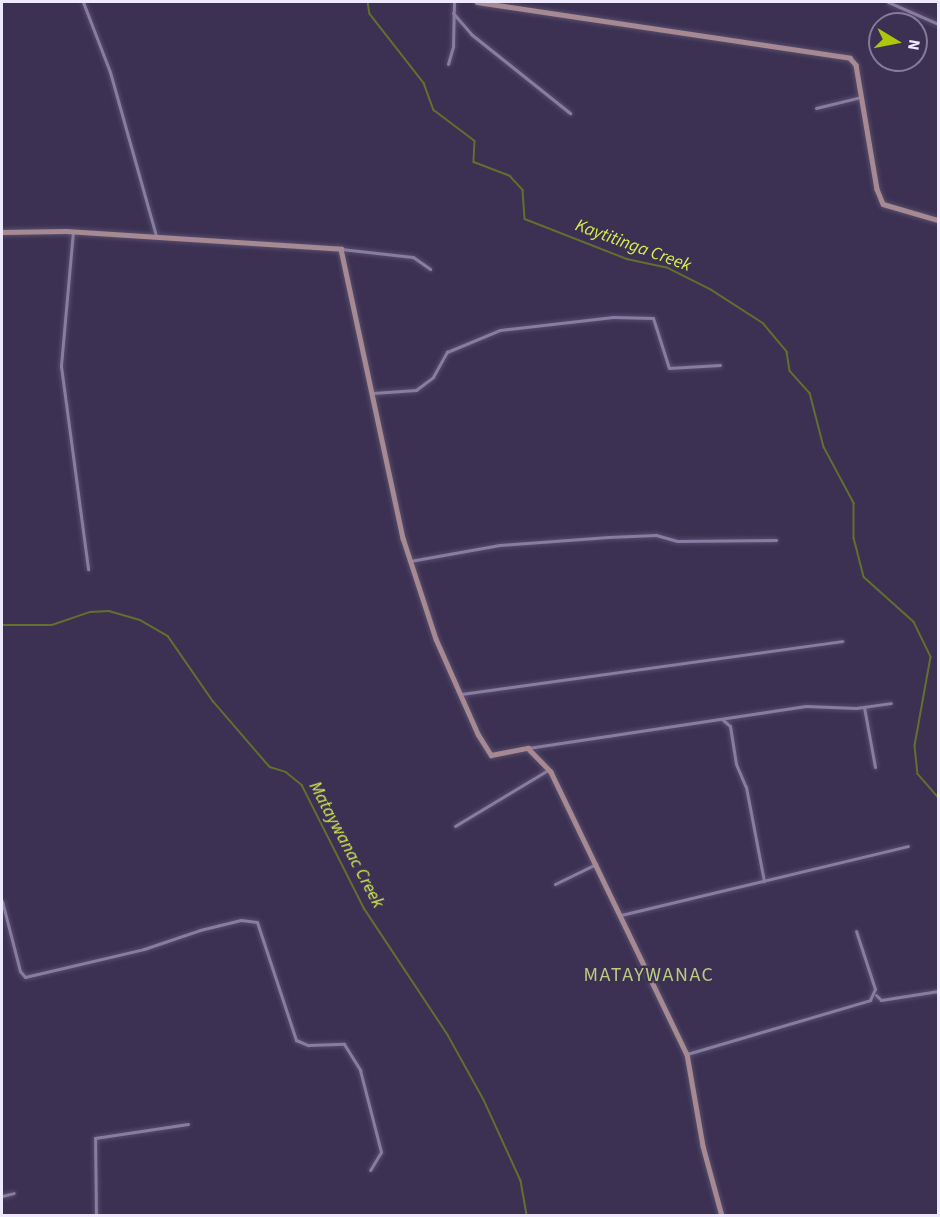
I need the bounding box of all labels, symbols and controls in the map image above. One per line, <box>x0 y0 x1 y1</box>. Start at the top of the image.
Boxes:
north arrow <box>868 12 928 72</box>
text: N <box>902 38 926 52</box>
water label: Kaytitinga Creek <box>572 215 694 277</box>
water label: Mataywanac Creek <box>304 778 388 912</box>
district label: MATAYWANAC <box>584 963 714 987</box>

